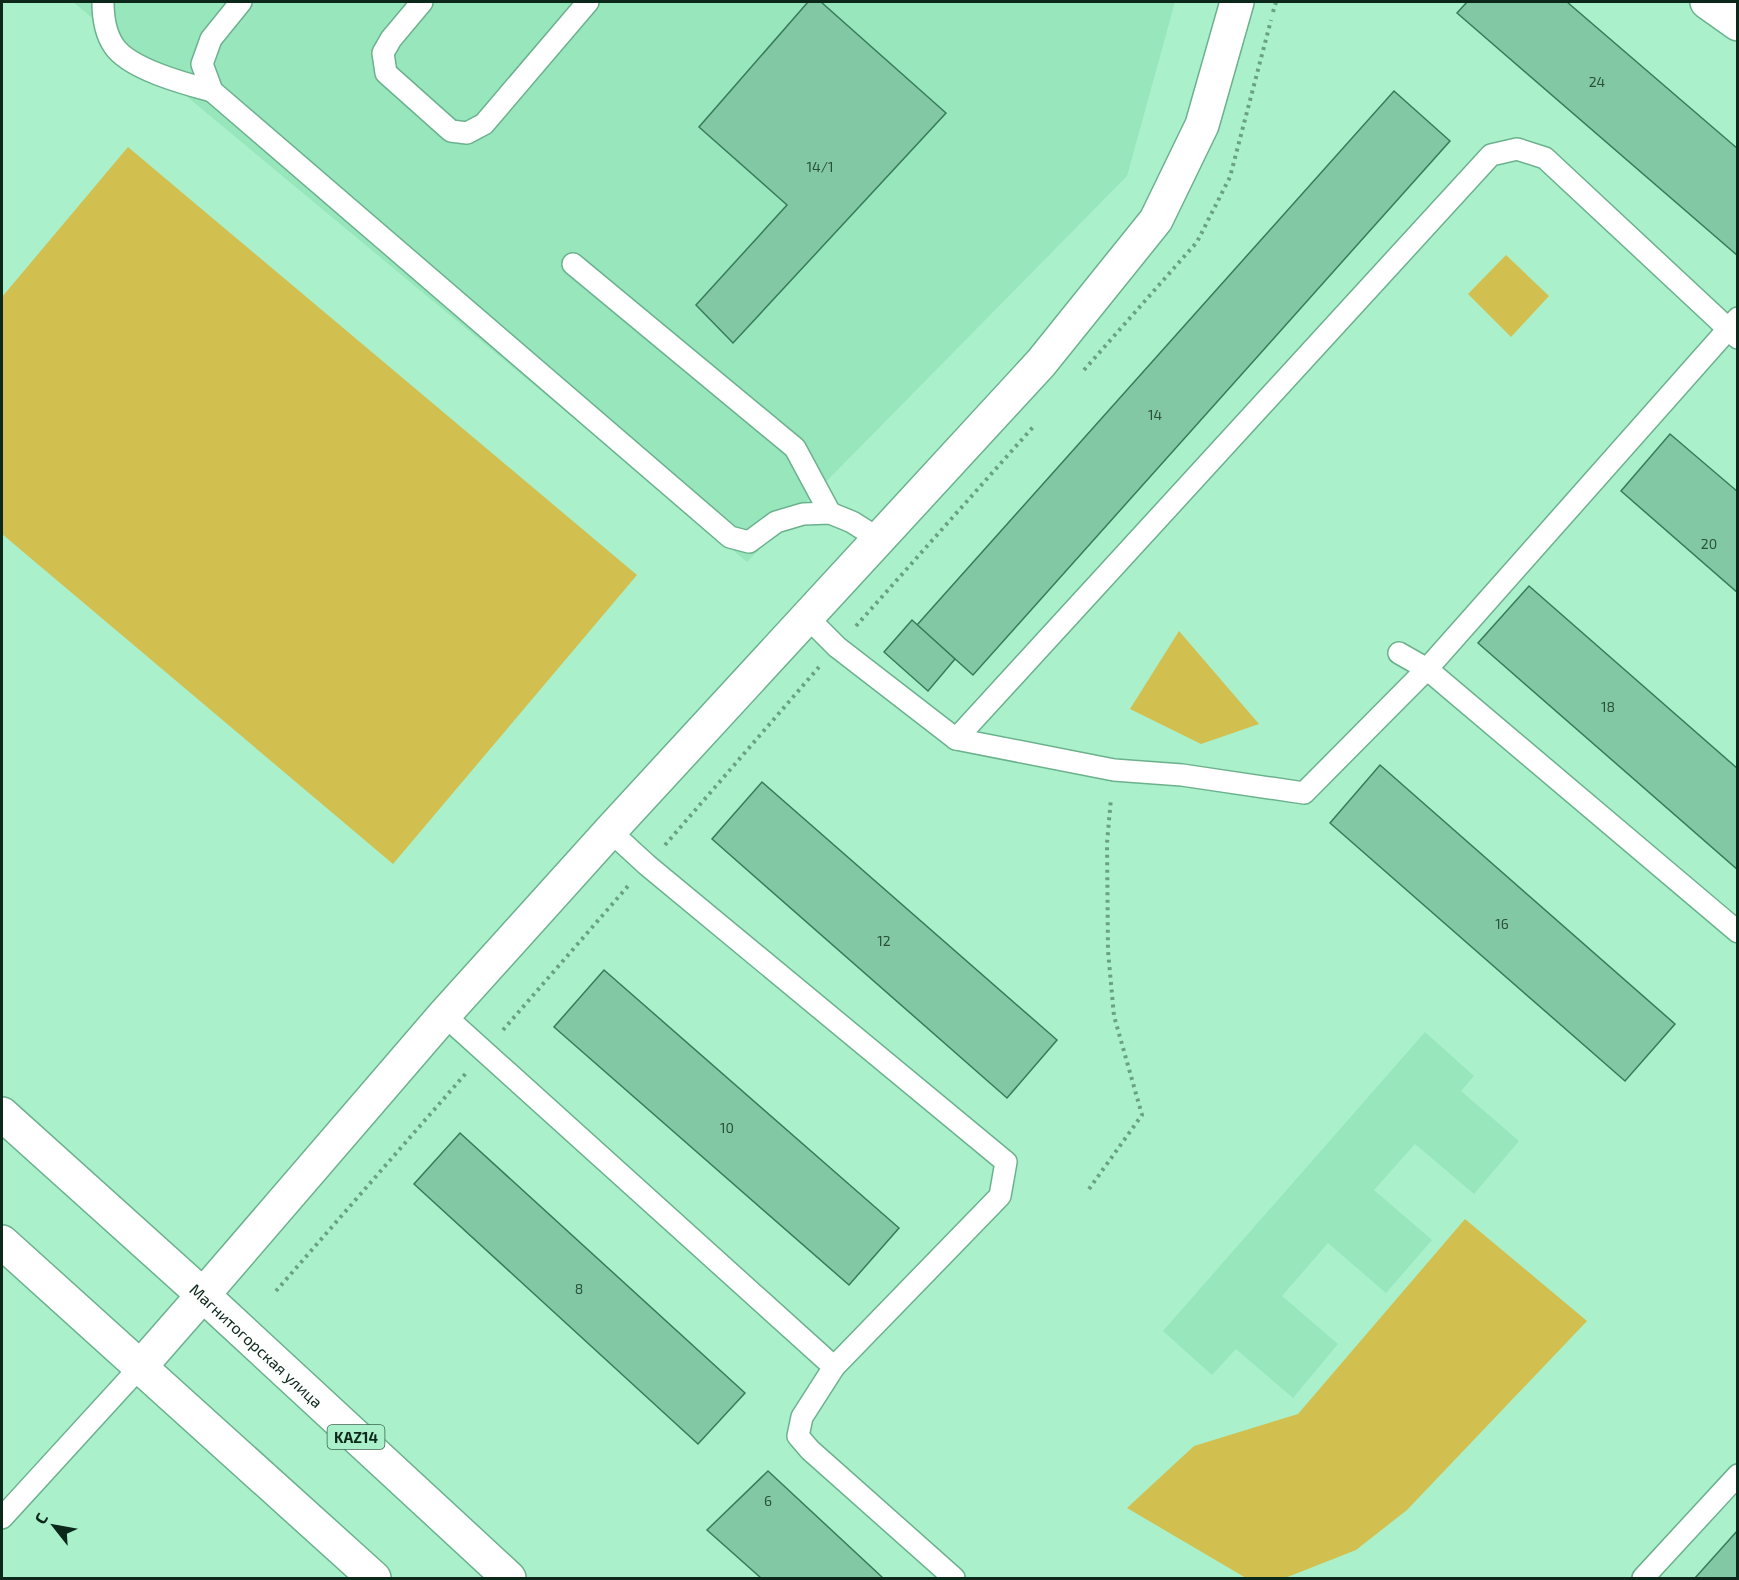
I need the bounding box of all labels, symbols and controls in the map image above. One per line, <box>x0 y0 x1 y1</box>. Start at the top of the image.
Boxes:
house number: 24 <box>1589 73 1605 90</box>
house number: 14/1 <box>807 158 834 175</box>
house number: 14 <box>1148 406 1162 423</box>
house number: 20 <box>1701 535 1717 552</box>
house number: 18 <box>1601 698 1615 715</box>
house number: 16 <box>1495 915 1509 932</box>
house number: 12 <box>877 932 891 949</box>
house number: 10 <box>720 1119 734 1136</box>
street label: Магнитогорская улица <box>187 1279 327 1411</box>
house number: 8 <box>575 1280 583 1297</box>
road number: KAZ14 <box>328 1425 385 1449</box>
house number: 6 <box>764 1492 772 1509</box>
north arrow <box>24 1496 84 1556</box>
text: С <box>30 1509 51 1527</box>

